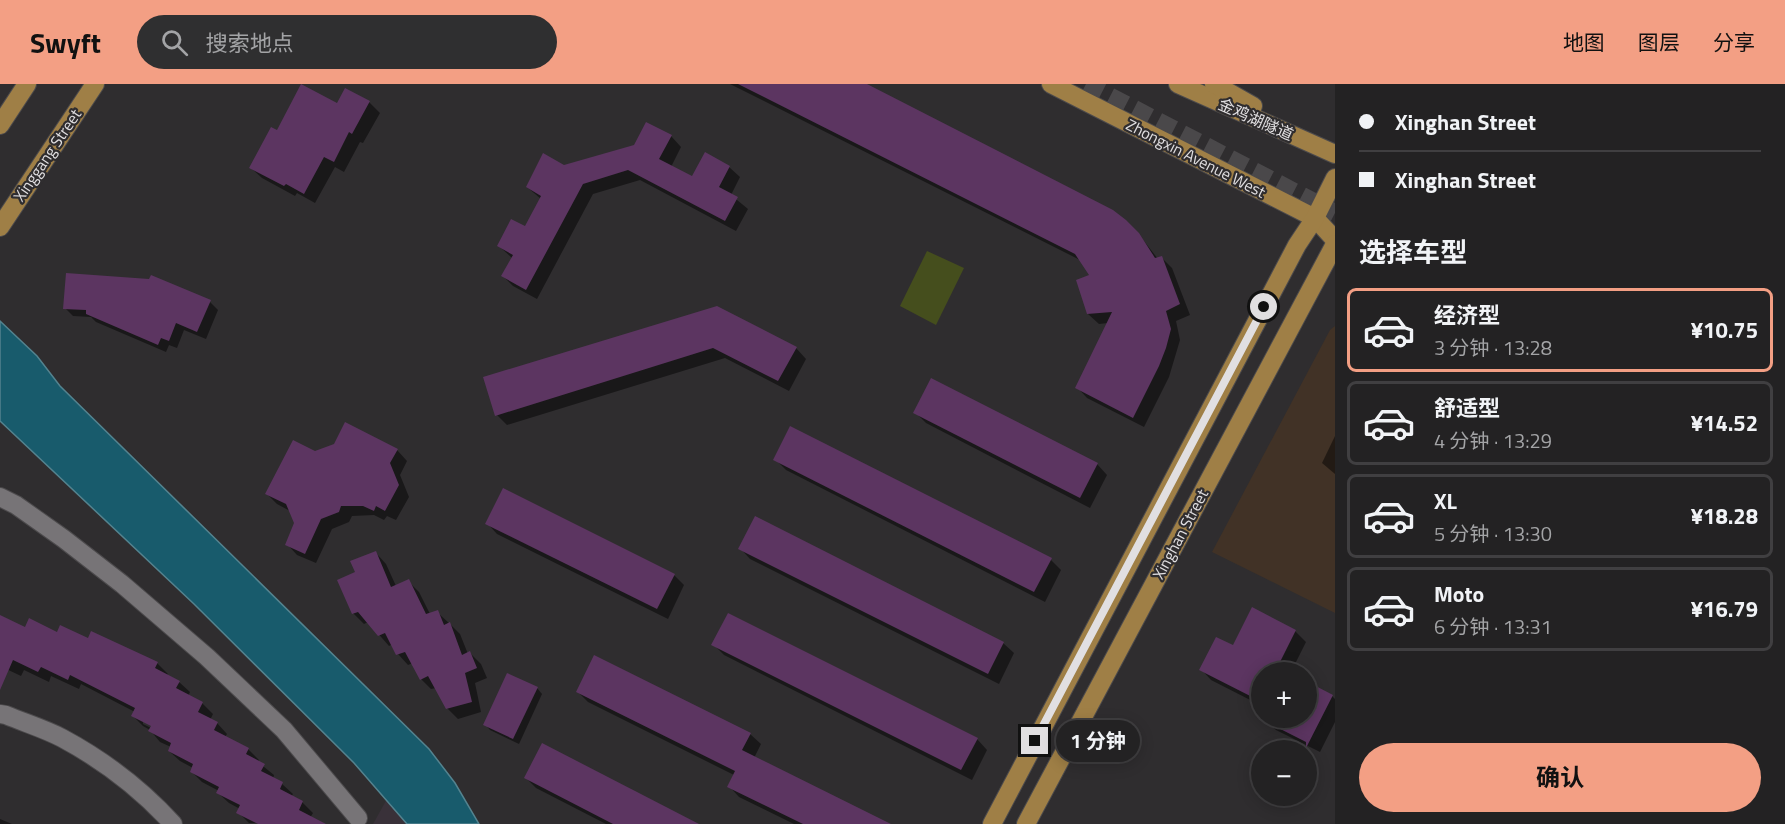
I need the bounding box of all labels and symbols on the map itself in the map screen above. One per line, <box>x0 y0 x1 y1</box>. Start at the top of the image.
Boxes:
street label: 金鸡湖隧道 <box>1215 92 1297 146</box>
street label: Xinggang Street <box>7 104 87 206</box>
street label: Zhongxin Avenue West <box>1122 112 1270 204</box>
route start <box>1250 293 1277 320</box>
street label: Xinghan Street <box>1146 484 1214 583</box>
callout: 1 分钟 <box>1056 720 1140 762</box>
route end <box>1021 727 1048 754</box>

